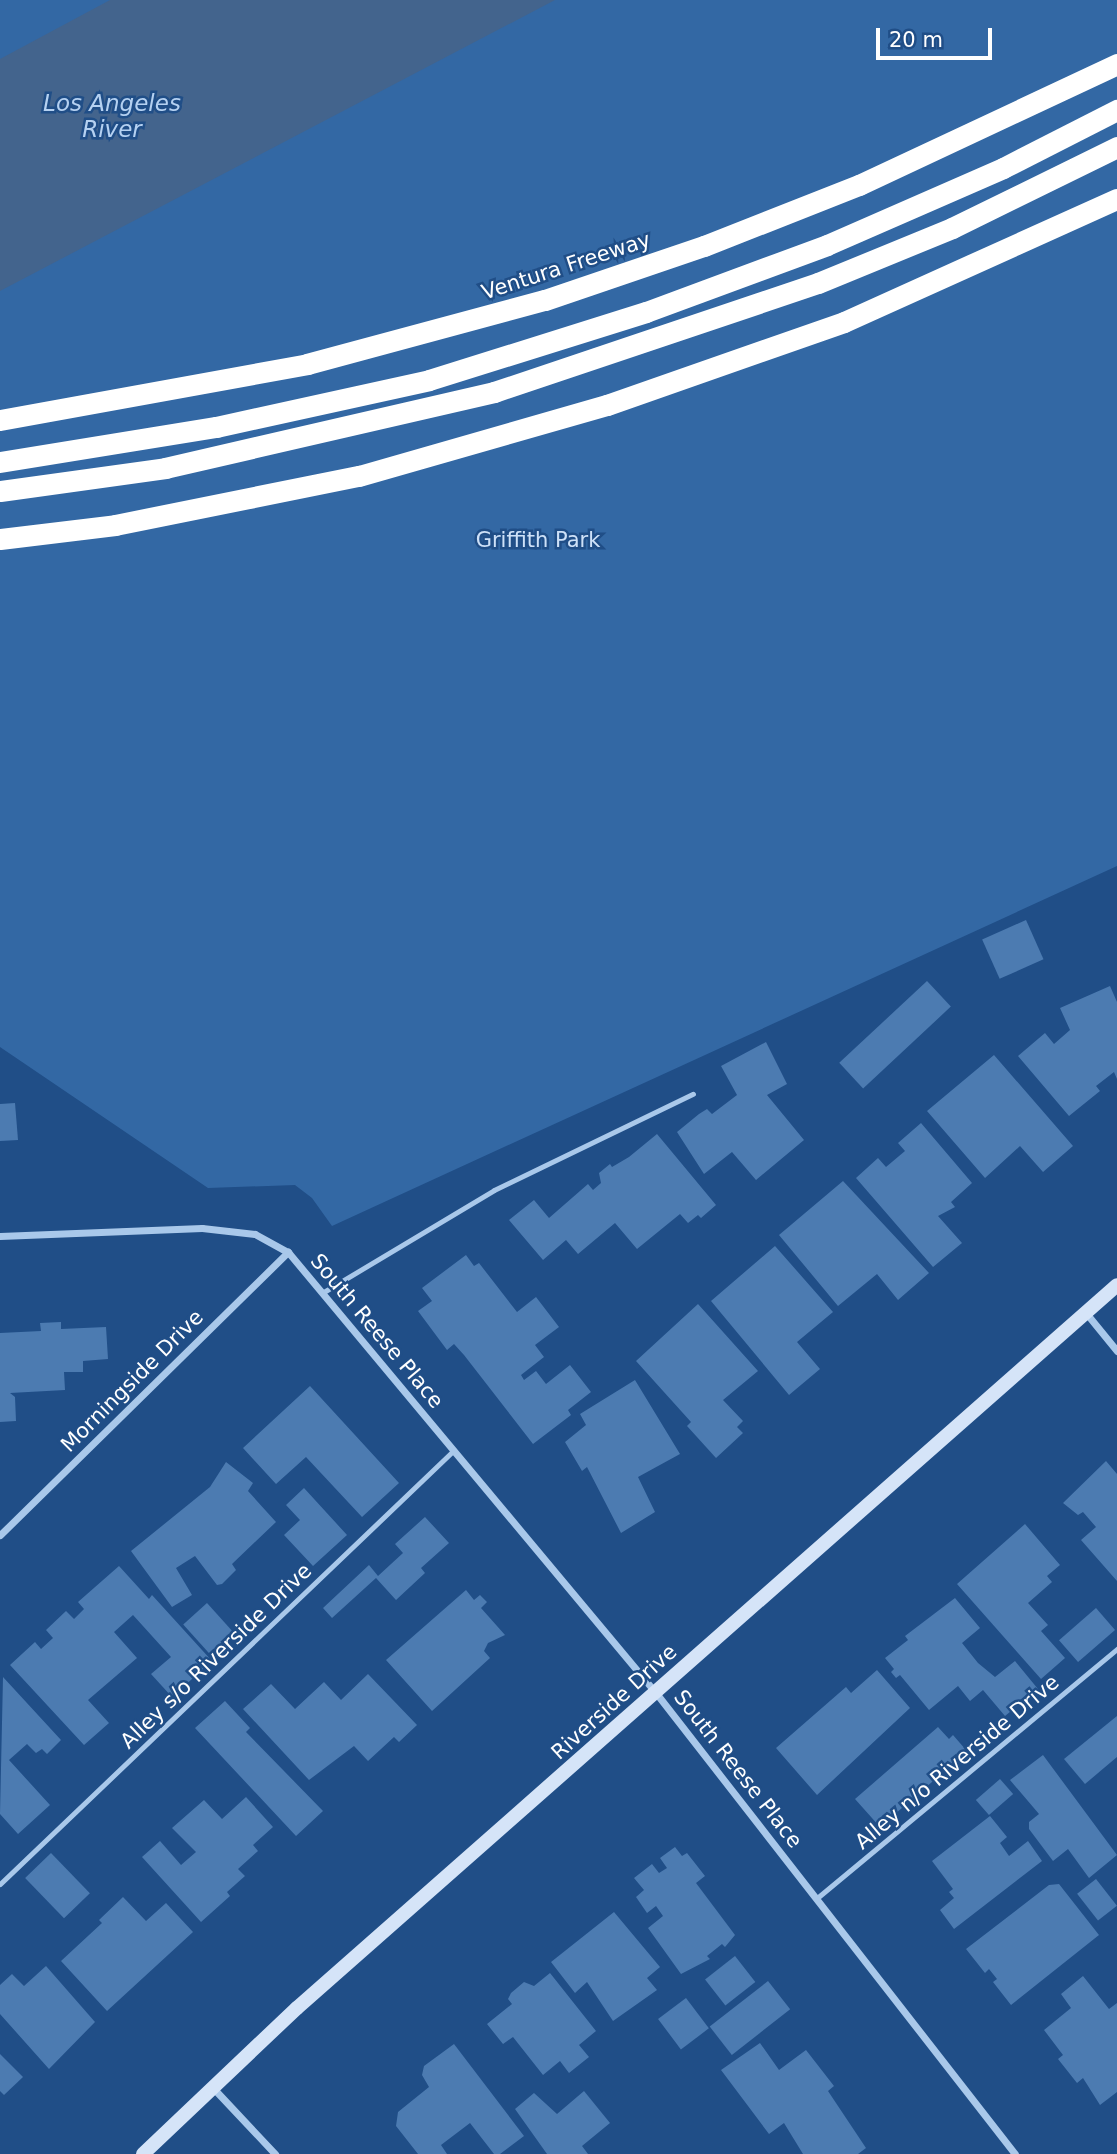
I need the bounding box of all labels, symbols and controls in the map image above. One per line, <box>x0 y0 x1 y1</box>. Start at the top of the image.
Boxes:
scale bar <box>879 14 995 58</box>
text: 20 m <box>889 28 943 52</box>
water label: Los Angeles River <box>43 89 181 143</box>
street label: Ventura Freeway <box>479 227 653 305</box>
park label: Griffith Park <box>476 527 600 553</box>
street label: South Reese Place <box>305 1249 449 1413</box>
street label: Morningside Drive <box>56 1305 208 1457</box>
street label: Alley s/o Riverside Drive <box>115 1558 317 1754</box>
street label: Riverside Drive <box>546 1639 682 1765</box>
street label: Alley n/o Riverside Drive <box>850 1669 1064 1855</box>
street label: South Reese Place <box>668 1685 808 1853</box>

